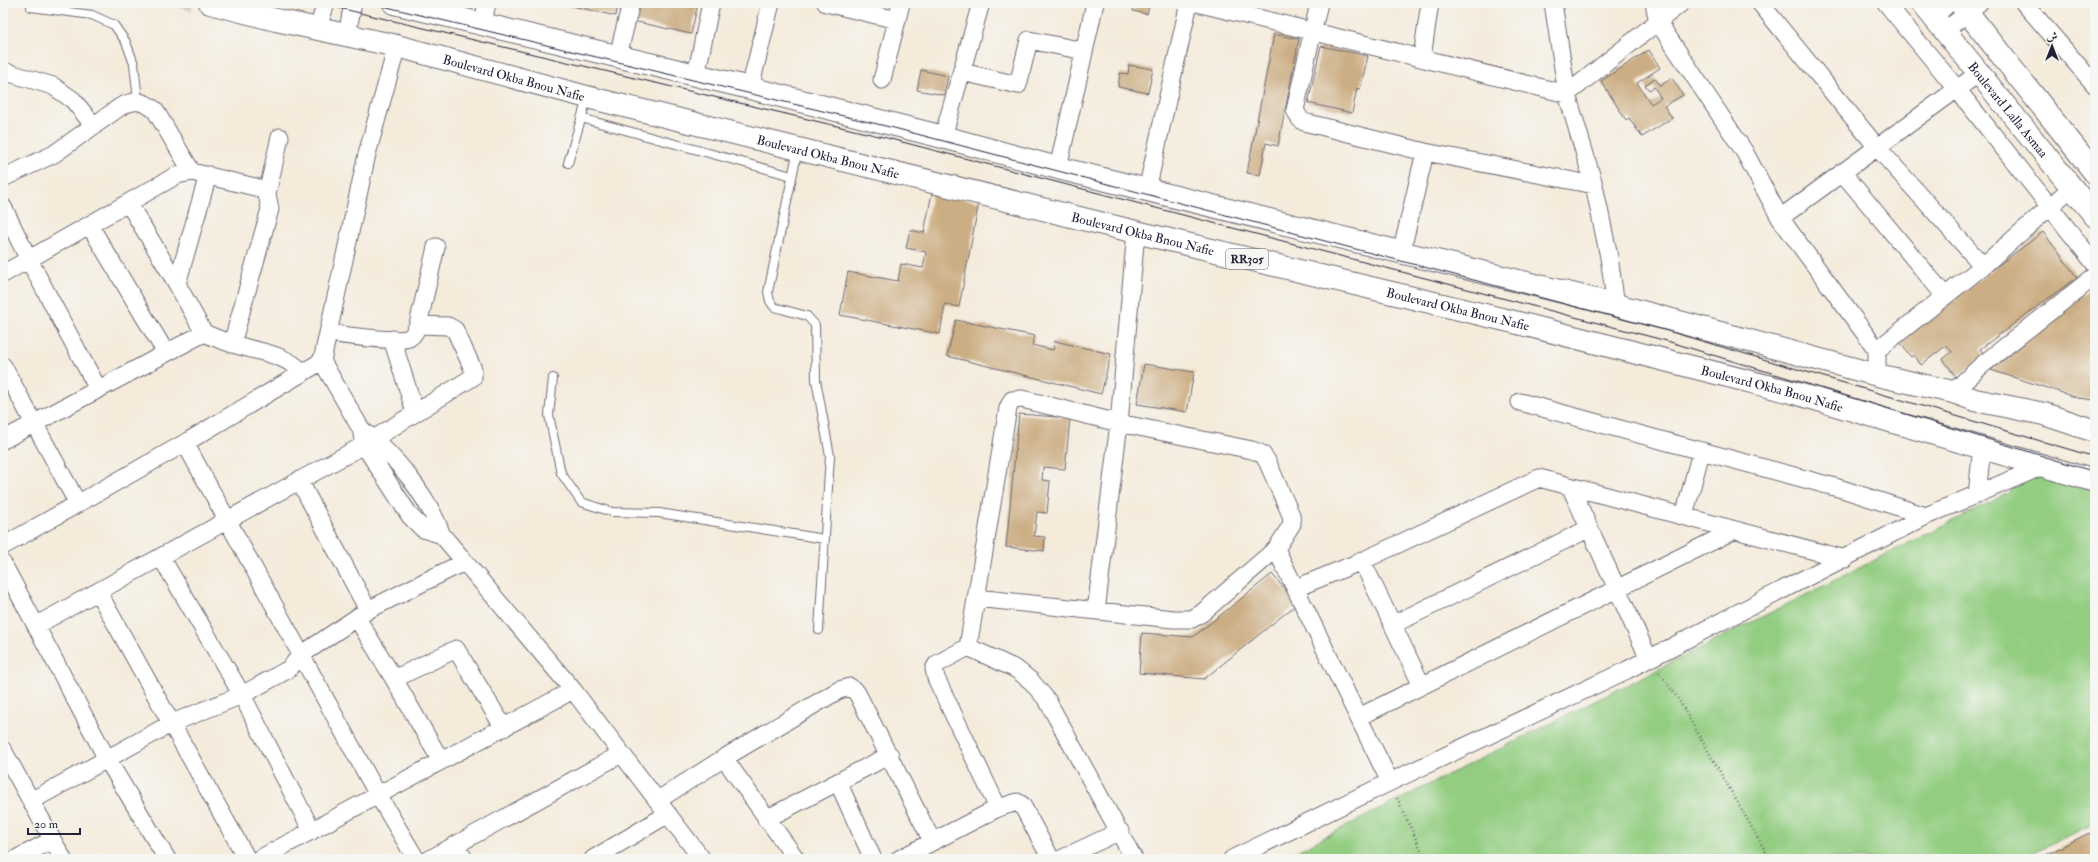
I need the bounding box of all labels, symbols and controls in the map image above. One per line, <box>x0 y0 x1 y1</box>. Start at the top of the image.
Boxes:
north arrow <box>2032 26 2072 66</box>
text: ش <box>2047 30 2058 43</box>
street label: Boulevard Okba Bnou Nafie <box>441 52 587 105</box>
street label: Boulevard Lalla Asmaa <box>1964 59 2051 161</box>
street label: Boulevard Okba Bnou Nafie <box>755 132 901 183</box>
street label: Boulevard Okba Bnou Nafie <box>1070 209 1216 259</box>
road number: RR305 <box>1226 249 1268 269</box>
street label: Boulevard Okba Bnou Nafie <box>1385 285 1531 335</box>
street label: Boulevard Okba Bnou Nafie <box>1699 363 1845 416</box>
scale bar <box>28 810 80 836</box>
text: 20 m <box>34 817 59 832</box>

